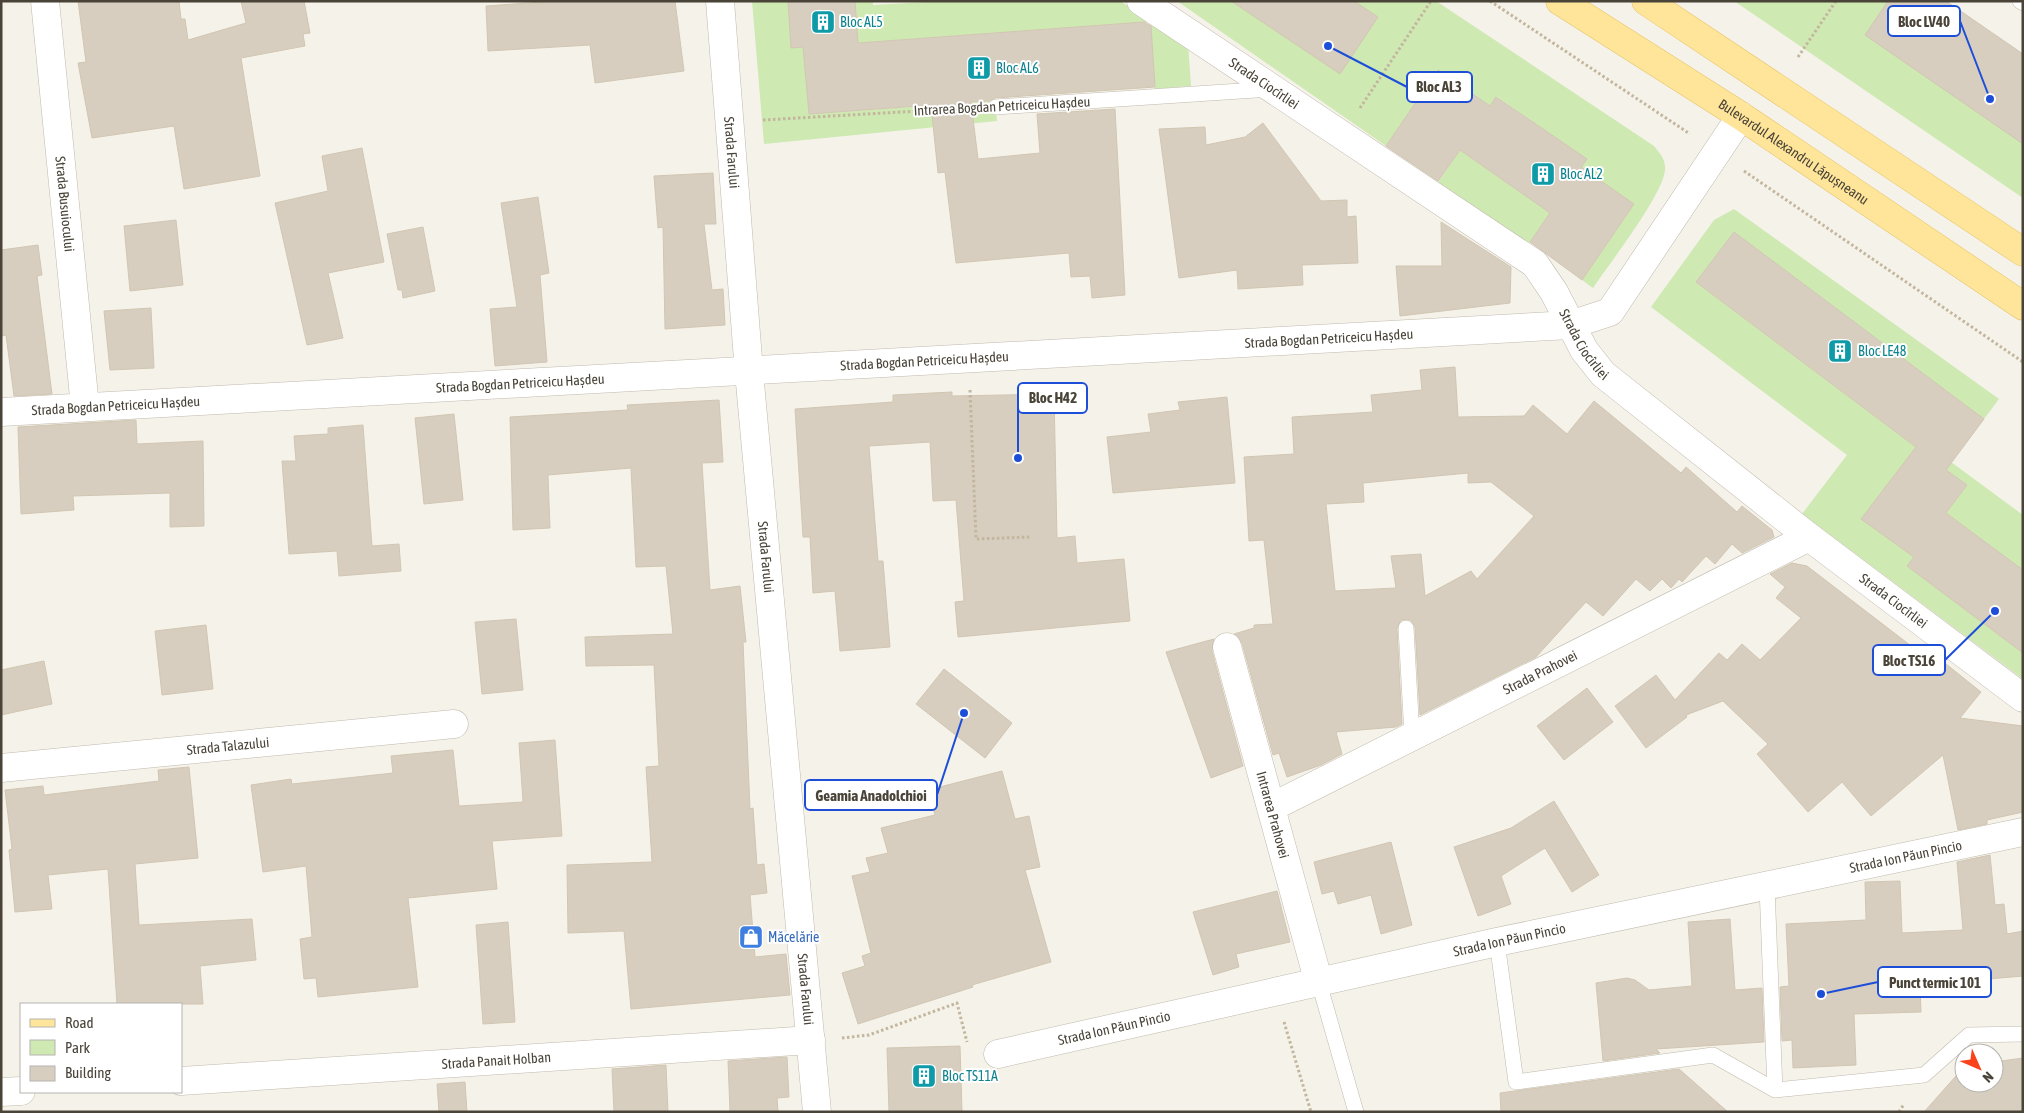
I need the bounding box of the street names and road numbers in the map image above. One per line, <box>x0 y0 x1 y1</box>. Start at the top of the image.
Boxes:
street label: Strada Ciocîrliei <box>1226 54 1302 112</box>
street label: Intrarea Bogdan Petriceicu Hașdeu <box>913 93 1091 119</box>
street label: Bulevardul Alexandru Lăpușneanu <box>1716 96 1872 208</box>
street label: Strada Farului <box>721 116 743 189</box>
street label: Strada Busuiocului <box>52 155 78 253</box>
street label: Strada Ciocîrliei <box>1556 306 1612 383</box>
street label: Strada Bogdan Petriceicu Hașdeu <box>1244 326 1414 351</box>
street label: Strada Bogdan Petriceicu Hașdeu <box>840 348 1009 373</box>
street label: Strada Bogdan Petriceicu Hașdeu <box>435 371 605 396</box>
street label: Strada Bogdan Petriceicu Hașdeu <box>31 393 201 418</box>
street label: Strada Farului <box>755 521 777 594</box>
street label: Strada Ciocîrliei <box>1857 570 1931 631</box>
street label: Strada Prahovei <box>1500 647 1580 698</box>
street label: Strada Talazului <box>186 734 270 758</box>
street label: Intrarea Prahovei <box>1253 770 1292 860</box>
street label: Strada Ion Păun Pincio <box>1848 837 1963 876</box>
street label: Strada Ion Păun Pincio <box>1452 920 1567 960</box>
street label: Strada Farului <box>794 953 817 1026</box>
street label: Strada Ion Păun Pincio <box>1056 1008 1172 1048</box>
street label: Strada Panait Holban <box>441 1049 551 1072</box>

